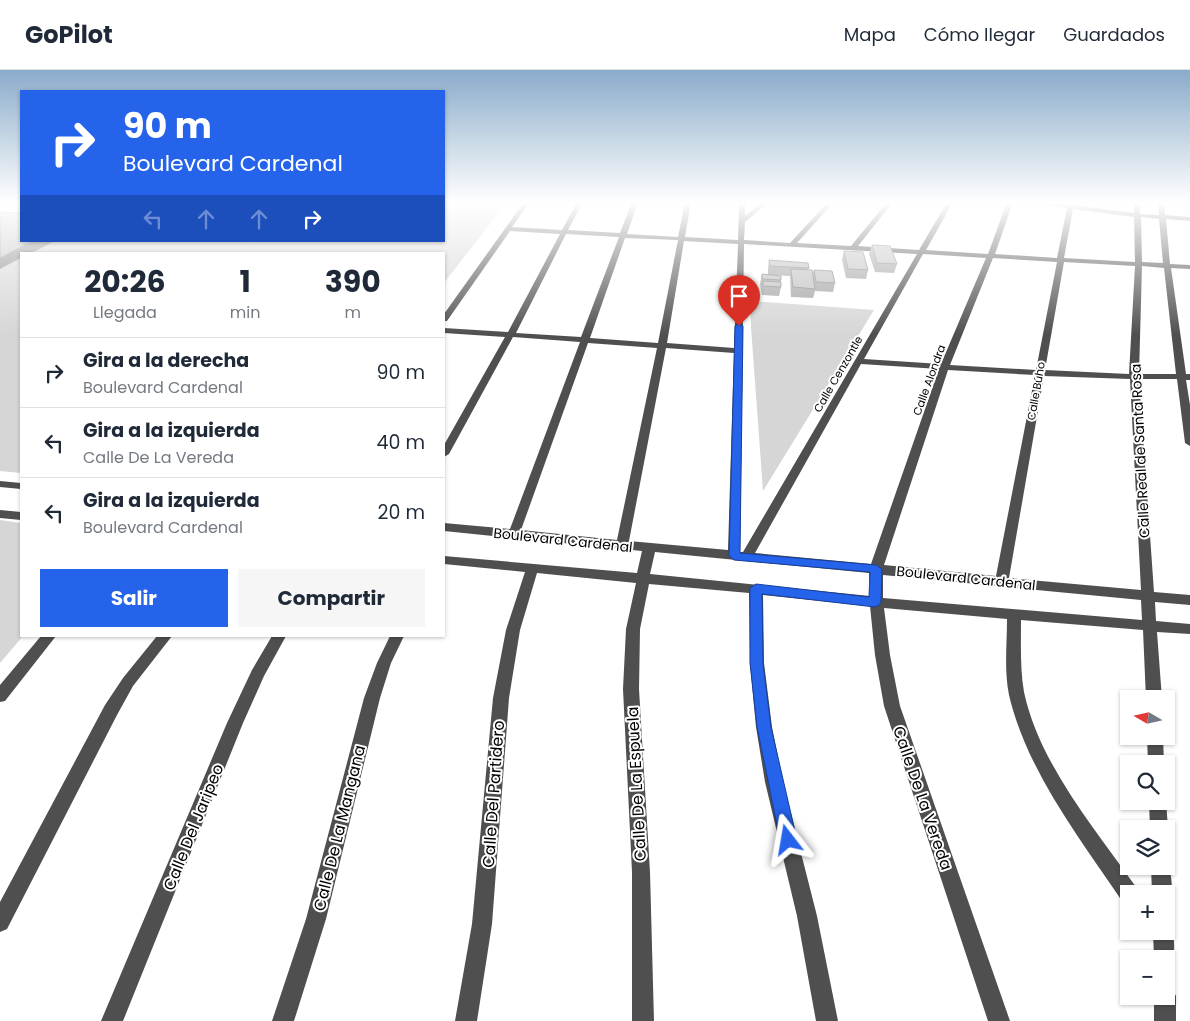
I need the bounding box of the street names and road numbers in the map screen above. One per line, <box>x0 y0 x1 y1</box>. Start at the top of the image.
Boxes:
street label: Calle Cenzontle <box>810 333 867 415</box>
street label: Calle Alondra <box>909 342 949 418</box>
street label: Calle Búho <box>1023 361 1049 421</box>
street label: Calle Real de Santa Rosa <box>1125 363 1155 539</box>
street label: Boulevard Cardenal <box>492 523 634 557</box>
street label: Boulevard Cardenal <box>895 561 1037 595</box>
street label: Calle De La Espuela <box>621 706 652 862</box>
street label: Calle Del Partidero <box>477 720 510 868</box>
street label: Calle De La Vereda <box>887 723 958 873</box>
street label: Calle De La Mangana <box>308 743 371 914</box>
street label: Calle Del Jaripeo <box>158 760 229 894</box>

